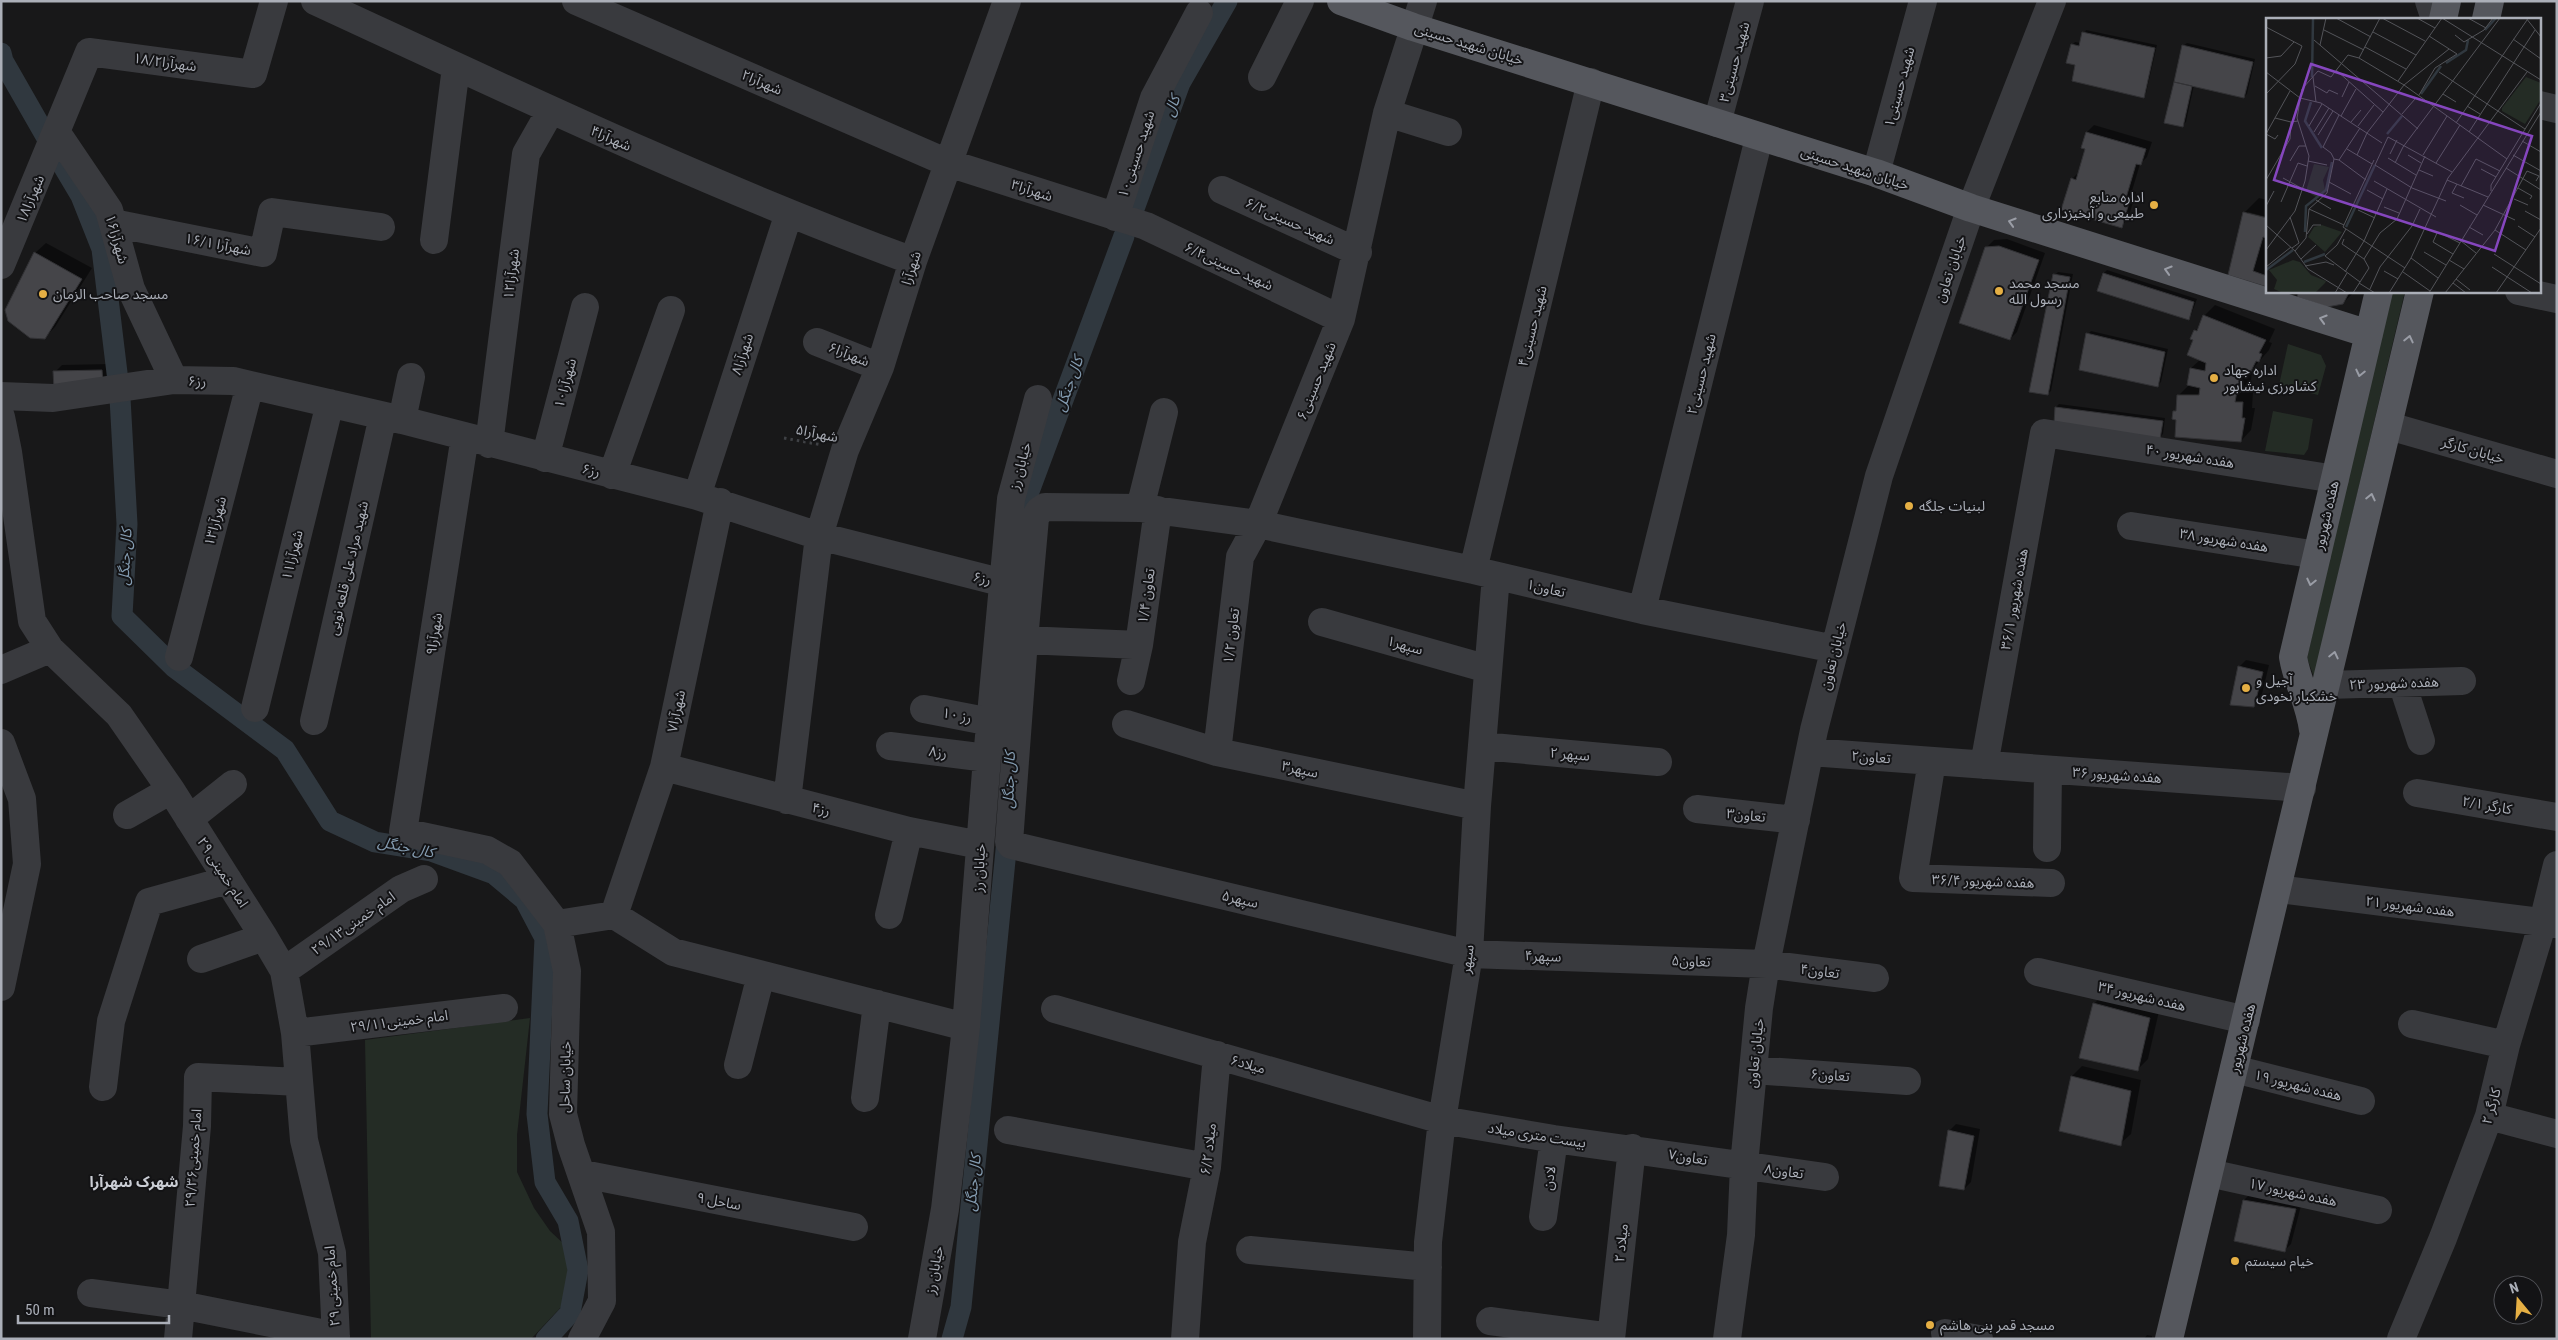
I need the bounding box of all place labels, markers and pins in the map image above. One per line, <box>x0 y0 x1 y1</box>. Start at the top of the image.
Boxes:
place label: اداره منابع طبیعی و آبخیزداری <box>2042 189 2144 222</box>
marker: اداره منابع طبیعی و آبخیزداری <box>2148 199 2160 211</box>
place label: مسجد محمد رسول الله <box>2009 275 2080 308</box>
marker: مسجد محمد رسول الله <box>1993 285 2005 297</box>
place label: مسجد صاحب الزمان <box>53 286 168 303</box>
marker: مسجد صاحب الزمان <box>37 288 49 300</box>
place label: اداره جهاد کشاورزی نیشابور <box>2223 362 2317 395</box>
marker: اداره جهاد کشاورزی نیشابور <box>2208 372 2220 384</box>
place label: لبنیات جلگه <box>1919 498 1985 514</box>
marker: لبنیات جلگه <box>1903 500 1915 512</box>
place label: آجیل و خشکبار نخودی <box>2256 672 2337 705</box>
marker: آجیل و خشکبار نخودی <box>2240 682 2252 694</box>
place label: خیام سیستم <box>2245 1253 2314 1272</box>
marker: خیام سیستم <box>2229 1255 2241 1267</box>
place label: مسجد قمر بنی هاشم <box>1940 1317 2055 1336</box>
marker: مسجد قمر بنی هاشم <box>1924 1319 1936 1331</box>

